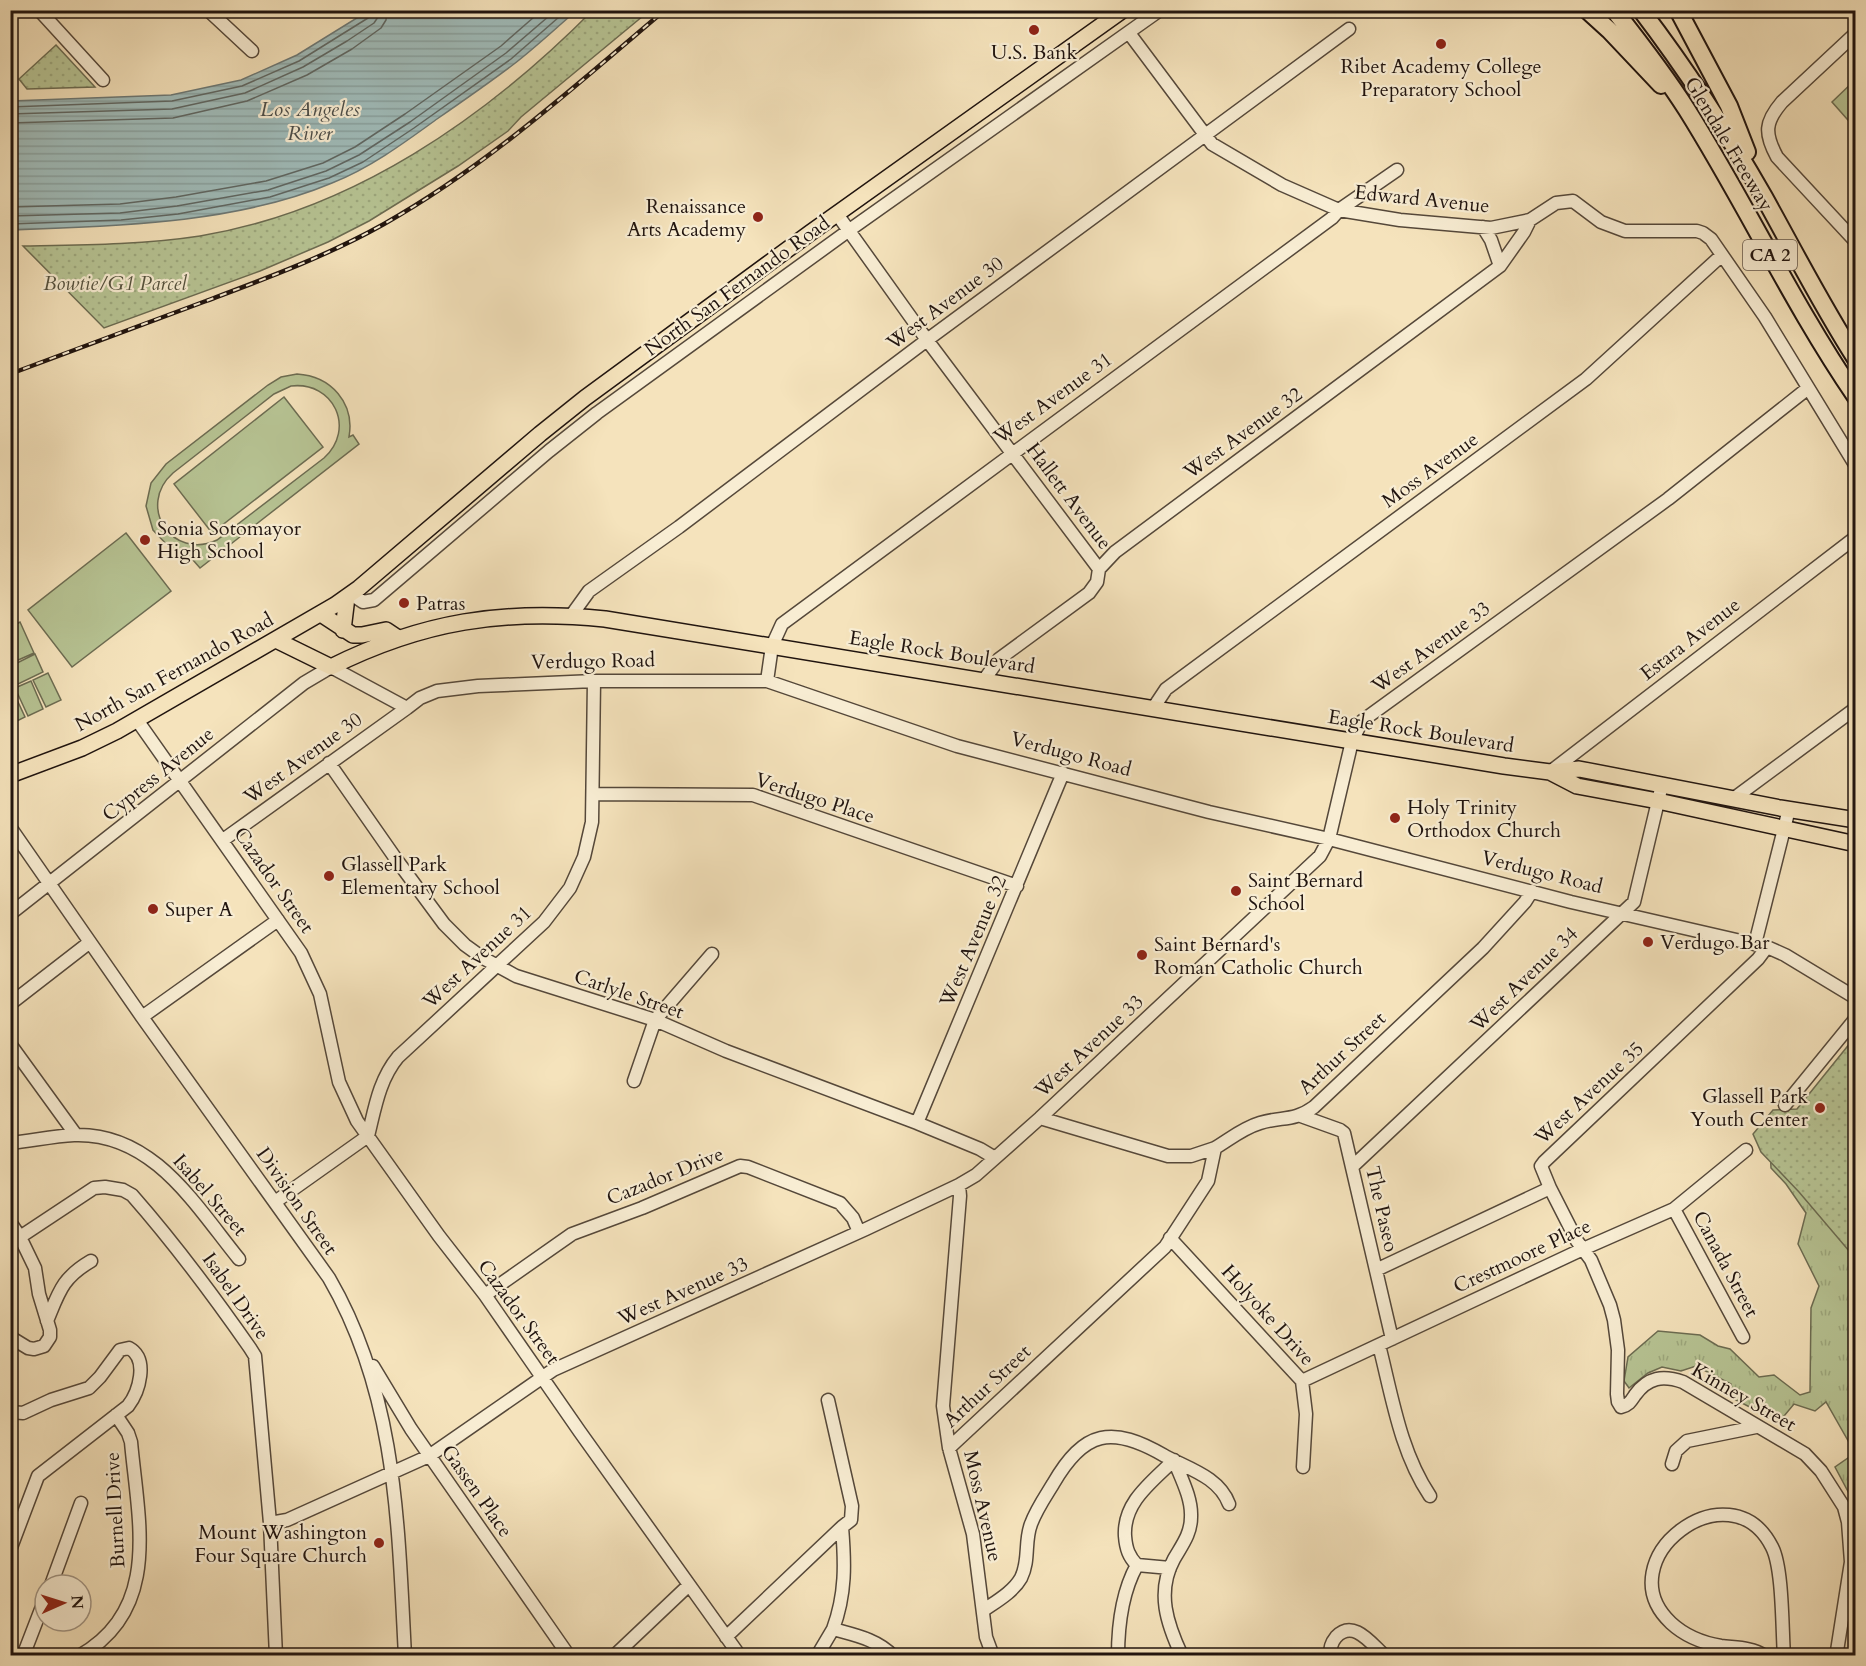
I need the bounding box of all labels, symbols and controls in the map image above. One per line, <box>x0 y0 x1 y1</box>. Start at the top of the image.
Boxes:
marker: U.S. Bank <box>1027 23 1041 37</box>
marker: Ribet Academy College Preparatory School <box>1434 37 1448 51</box>
place label: U.S. Bank <box>991 39 1077 66</box>
place label: Ribet Academy College Preparatory School <box>1340 53 1542 103</box>
street label: Glendale Freeway <box>1678 72 1780 217</box>
water label: Los Angeles River <box>260 95 360 148</box>
street label: Edward Avenue <box>1353 178 1491 220</box>
place label: Renaissance Arts Academy <box>627 193 746 243</box>
street label: North San Fernando Road <box>639 209 835 363</box>
marker: Renaissance Arts Academy <box>751 210 765 224</box>
road number: CA 2 <box>1743 240 1797 270</box>
street label: West Avenue 30 <box>880 250 1009 357</box>
park label: Bowtie/G1 Parcel <box>43 270 187 297</box>
street label: West Avenue 31 <box>988 346 1118 451</box>
street label: West Avenue 32 <box>1178 381 1308 486</box>
street label: Moss Avenue <box>1376 426 1484 514</box>
street label: Hallett Avenue <box>1020 437 1118 555</box>
place label: Sonia Sotomayor High School <box>157 515 302 565</box>
marker: Sonia Sotomayor High School <box>138 533 152 547</box>
place label: Patras <box>416 590 465 617</box>
street label: Estara Avenue <box>1634 591 1746 687</box>
street label: West Avenue 33 <box>1366 595 1496 700</box>
marker: Patras <box>397 596 411 610</box>
street label: North San Fernando Road <box>70 606 278 738</box>
street label: Eagle Rock Boulevard <box>847 624 1037 680</box>
street label: Verdugo Road <box>531 646 656 676</box>
street label: Eagle Rock Boulevard <box>1326 703 1516 759</box>
street label: West Avenue 30 <box>238 706 368 811</box>
street label: Cypress Avenue <box>96 721 220 827</box>
street label: Verdugo Road <box>1008 725 1135 783</box>
street label: Verdugo Place <box>752 766 878 830</box>
place label: Holy Trinity Orthodox Church <box>1407 794 1561 844</box>
marker: Holy Trinity Orthodox Church <box>1388 811 1402 825</box>
street label: Cazador Street <box>227 822 321 939</box>
street label: Verdugo Road <box>1479 844 1606 900</box>
place label: Glassell Park Elementary School <box>341 851 500 901</box>
place label: Saint Bernard School <box>1248 867 1364 917</box>
marker: Glassell Park Elementary School <box>322 869 336 883</box>
street label: West Avenue 32 <box>933 871 1013 1012</box>
marker: Saint Bernard School <box>1229 884 1243 898</box>
place label: Super A <box>165 896 233 923</box>
street label: West Avenue 31 <box>416 899 537 1015</box>
marker: Super A <box>146 902 160 916</box>
street label: West Avenue 34 <box>1463 921 1584 1038</box>
place label: Verdugo Bar <box>1660 929 1770 956</box>
place label: Saint Bernard's Roman Catholic Church <box>1154 931 1363 981</box>
marker: Verdugo Bar <box>1641 935 1655 949</box>
marker: Saint Bernard's Roman Catholic Church <box>1135 948 1149 962</box>
street label: Carlyle Street <box>570 963 688 1026</box>
street label: West Avenue 33 <box>1028 988 1149 1104</box>
street label: Arthur Street <box>1292 1005 1392 1101</box>
street label: West Avenue 35 <box>1528 1035 1649 1151</box>
place label: Glassell Park Youth Center <box>1690 1083 1809 1133</box>
marker: Glassell Park Youth Center <box>1813 1101 1827 1115</box>
street label: Cazador Drive <box>602 1140 728 1212</box>
street label: Division Street <box>250 1142 344 1261</box>
street label: Isabel Street <box>167 1148 254 1242</box>
street label: The Paseo <box>1359 1164 1405 1255</box>
street label: Canada Street <box>1687 1206 1766 1322</box>
street label: Crestmoore Place <box>1449 1212 1595 1300</box>
street label: Isabel Drive <box>196 1247 276 1345</box>
street label: West Avenue 33 <box>613 1250 753 1332</box>
street label: Cazador Street <box>472 1254 567 1371</box>
street label: Holyoke Drive <box>1215 1259 1321 1371</box>
street label: Arthur Street <box>937 1338 1037 1434</box>
street label: Kinney Street <box>1687 1356 1802 1438</box>
street label: Gassen Place <box>435 1439 519 1543</box>
street label: Moss Avenue <box>957 1448 1009 1564</box>
street label: Burnell Drive <box>98 1451 132 1569</box>
place label: Mount Washington Four Square Church <box>194 1519 368 1569</box>
marker: Mount Washington Four Square Church <box>372 1536 386 1550</box>
north arrow <box>33 1573 93 1633</box>
text: N <box>66 1595 88 1610</box>

